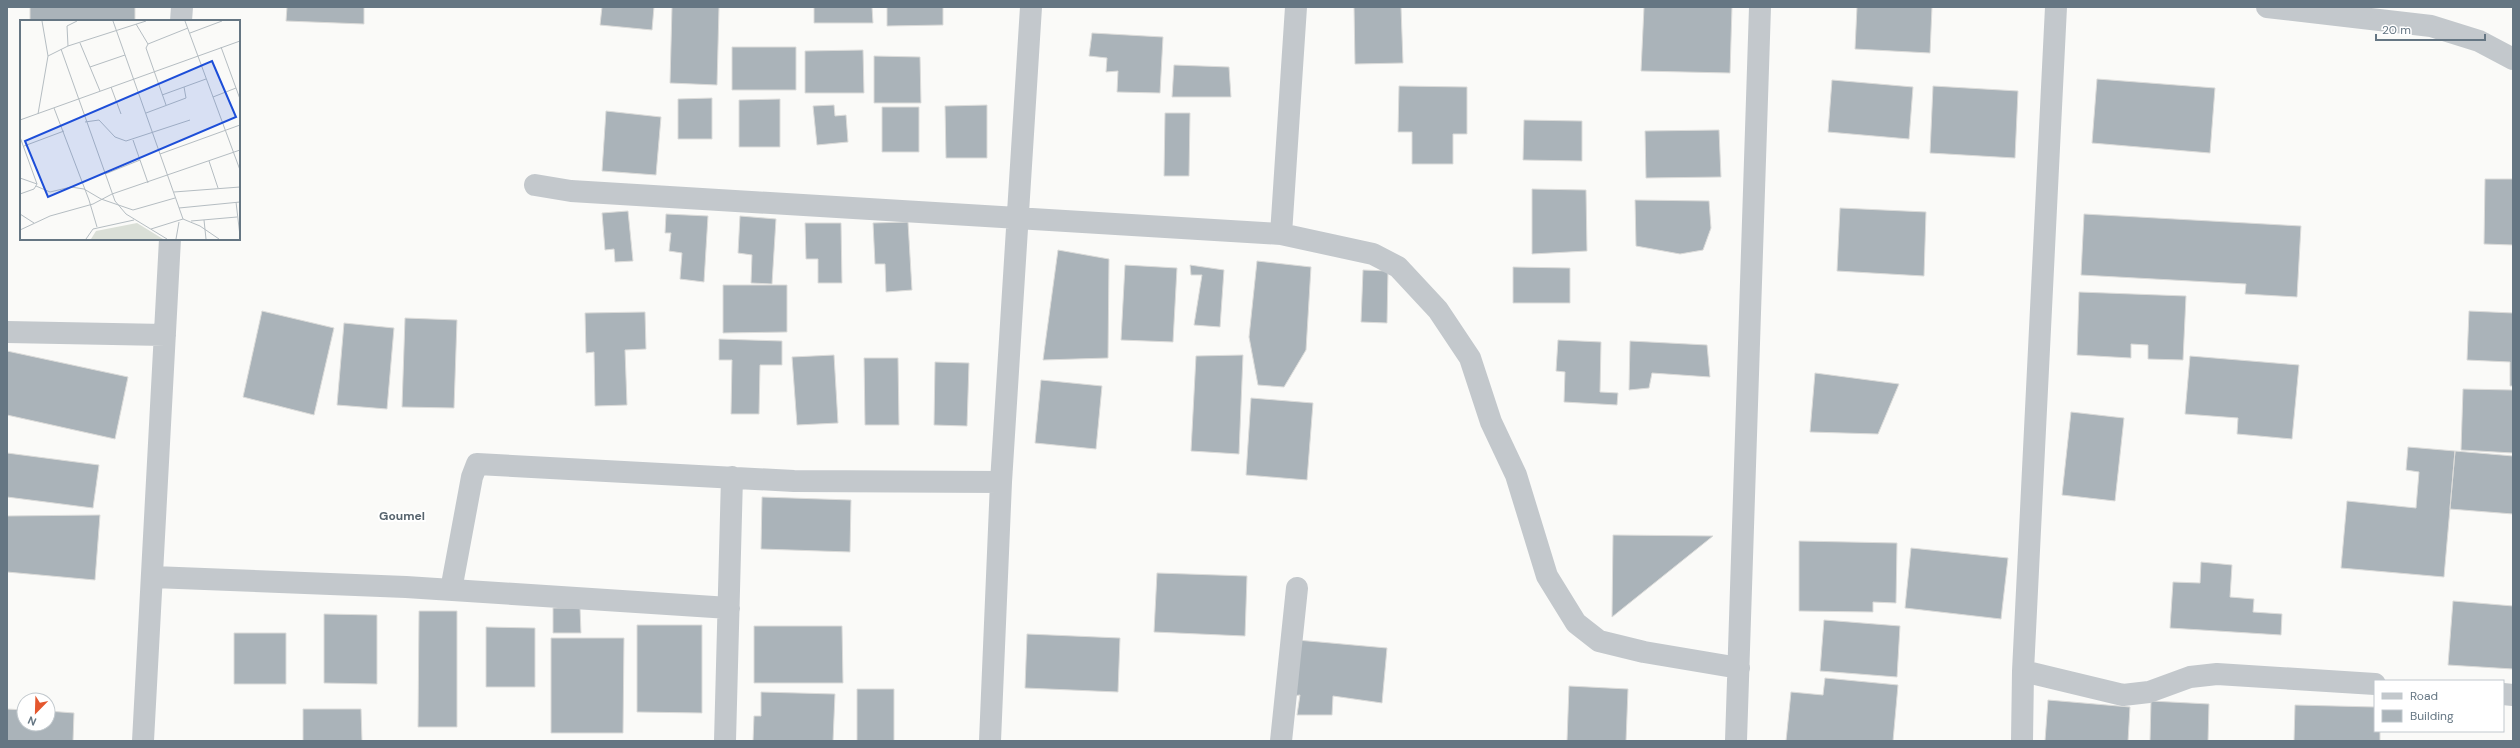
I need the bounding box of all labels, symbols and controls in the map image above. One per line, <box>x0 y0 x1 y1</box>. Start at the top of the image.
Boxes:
scale bar <box>2376 16 2485 42</box>
inset map <box>20 20 240 240</box>
text: 20 m <box>2382 22 2411 38</box>
district label: Goumel <box>379 508 425 524</box>
legend <box>2374 680 2504 732</box>
text: Road <box>2410 688 2438 704</box>
north arrow <box>16 692 56 732</box>
text: Building <box>2410 708 2454 724</box>
text: N <box>26 713 39 729</box>

